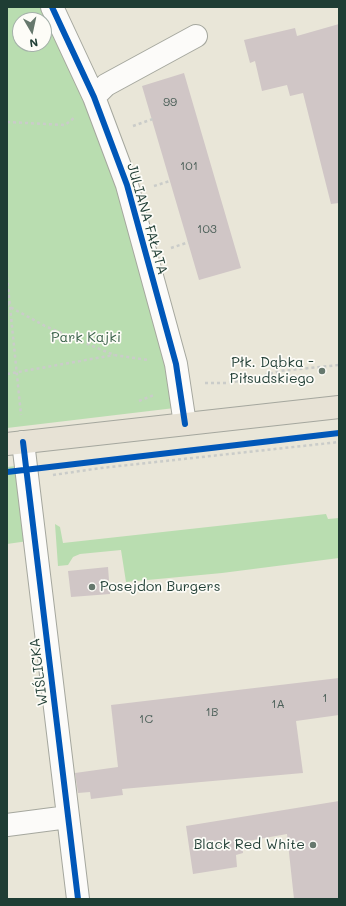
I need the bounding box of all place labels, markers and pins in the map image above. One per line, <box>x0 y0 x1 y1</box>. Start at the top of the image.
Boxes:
place label: Płk. Dąbka - Piłsudskiego <box>230 355 314 388</box>
marker: Płk. Dąbka - Piłsudskiego <box>317 366 327 376</box>
place label: Posejdon Burgers <box>100 579 220 595</box>
marker: Posejdon Burgers <box>87 582 97 592</box>
place label: Black Red White <box>194 837 305 853</box>
marker: Black Red White <box>308 840 318 850</box>

